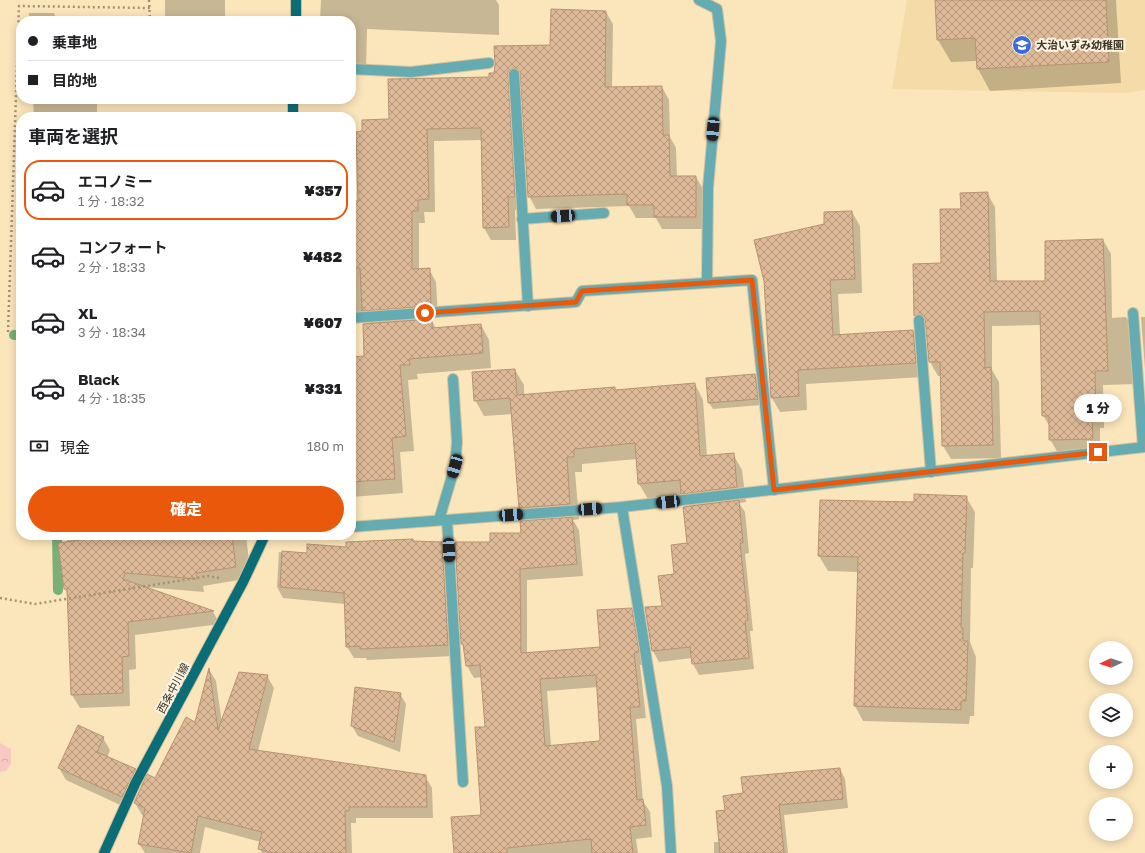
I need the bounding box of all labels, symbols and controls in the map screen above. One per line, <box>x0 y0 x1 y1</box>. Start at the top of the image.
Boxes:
text: 乗車地 <box>52 33 97 51</box>
school or university icon: 大治いずみ幼稚園 <box>1011 34 1033 56</box>
place label: 大治いずみ幼稚園 <box>1036 38 1124 51</box>
text: 目的地 <box>52 71 97 89</box>
car <box>706 117 720 141</box>
text: 車両を選択 <box>28 125 118 147</box>
icon: car <box>30 172 66 208</box>
text: エコノミー <box>78 172 153 190</box>
text: ¥357 <box>304 181 342 199</box>
text: 1 分 · 18:32 <box>78 193 144 209</box>
car <box>551 209 575 223</box>
icon: car <box>30 238 66 274</box>
text: コンフォート <box>78 238 168 256</box>
text: ¥482 <box>303 247 342 265</box>
text: 2 分 · 18:33 <box>78 259 146 275</box>
icon: car <box>30 304 66 340</box>
text: XL <box>78 304 97 322</box>
route start <box>416 304 434 322</box>
text: ¥607 <box>304 313 342 331</box>
text: 3 分 · 18:34 <box>78 324 146 340</box>
icon: car <box>30 370 66 406</box>
text: Black <box>78 370 120 388</box>
text: ¥331 <box>305 379 342 397</box>
text: 4 分 · 18:35 <box>78 390 146 406</box>
callout: 1 分 <box>1074 394 1122 422</box>
text: 1 分 <box>1086 400 1110 416</box>
icon: cash <box>28 435 50 457</box>
text: 現金 <box>60 438 90 456</box>
text: 180 m <box>307 438 344 454</box>
route end <box>1089 443 1107 461</box>
car <box>446 453 464 479</box>
button: 確定 <box>28 486 344 532</box>
car <box>655 495 681 509</box>
car <box>578 502 602 516</box>
car <box>499 508 523 522</box>
car <box>442 538 456 562</box>
north arrow <box>1089 641 1133 685</box>
map controls <box>1089 641 1133 841</box>
street label: 西条中川線 <box>154 660 191 715</box>
button: layers <box>1089 693 1133 737</box>
button: + <box>1089 745 1133 789</box>
button: − <box>1089 797 1133 841</box>

